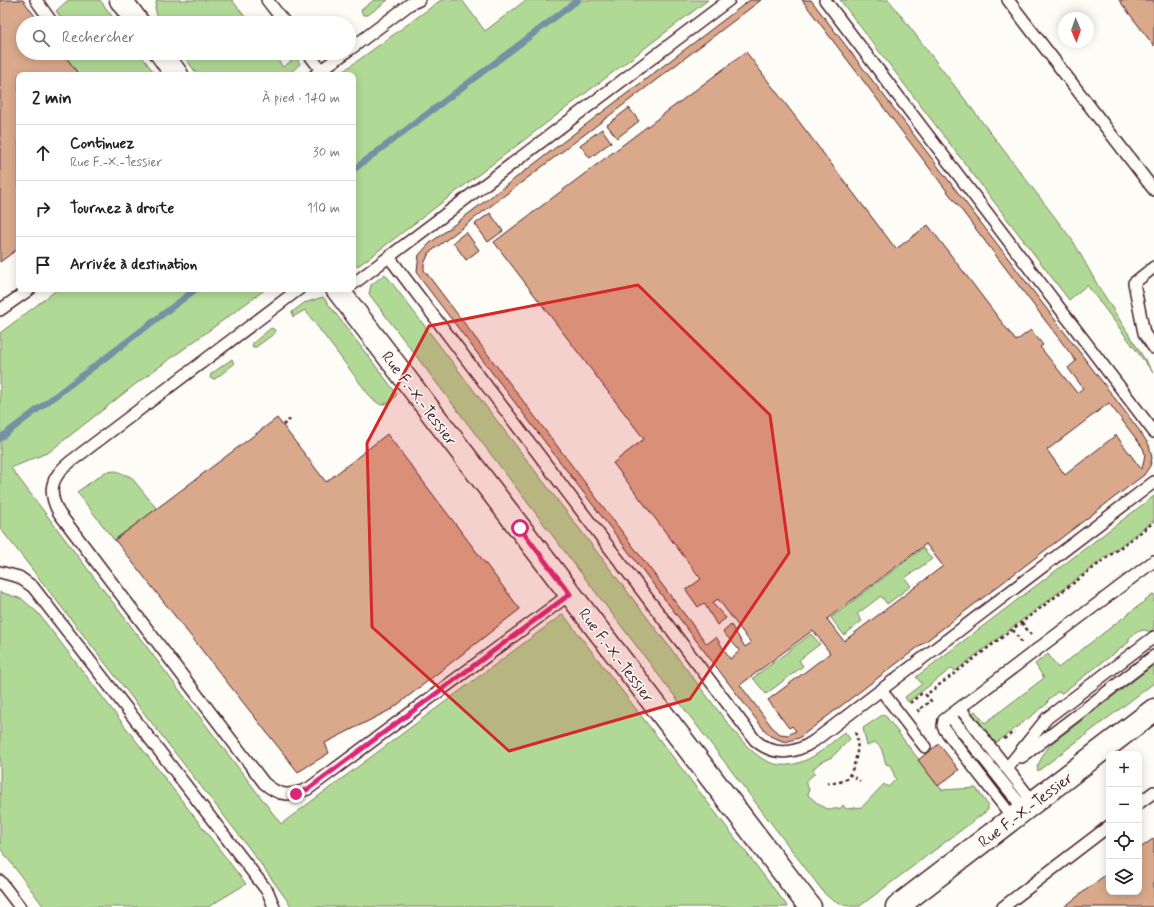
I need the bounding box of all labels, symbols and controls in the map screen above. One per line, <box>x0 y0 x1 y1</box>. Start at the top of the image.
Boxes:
north arrow <box>1058 12 1094 48</box>
search box <box>16 16 356 60</box>
icon: search <box>30 27 52 49</box>
text: Rechercher <box>62 28 135 48</box>
text: 2 min <box>32 87 72 109</box>
text: À pied · 140 m <box>262 90 340 107</box>
text: Continuez <box>70 134 134 154</box>
icon: ahead <box>32 142 54 164</box>
text: 30 m <box>313 144 340 161</box>
text: Rue F.-X.-Tessier <box>70 154 162 171</box>
icon: right <box>32 198 54 220</box>
text: Tournez à droite <box>70 199 174 219</box>
text: 110 m <box>307 200 340 217</box>
icon: arrive <box>32 254 54 276</box>
text: Arrivée à destination <box>70 255 197 275</box>
street label: Rue F.-X.-Tessier <box>376 347 461 451</box>
route start <box>511 519 529 537</box>
street label: Rue F.-X.-Tessier <box>573 604 658 708</box>
map controls <box>1106 751 1142 895</box>
button: + <box>1106 751 1142 787</box>
street label: Rue F.-X.-Tessier <box>974 768 1078 853</box>
route end <box>287 785 305 803</box>
button: − <box>1106 787 1142 823</box>
button: locate <box>1106 823 1142 859</box>
button: layers <box>1106 859 1142 895</box>

